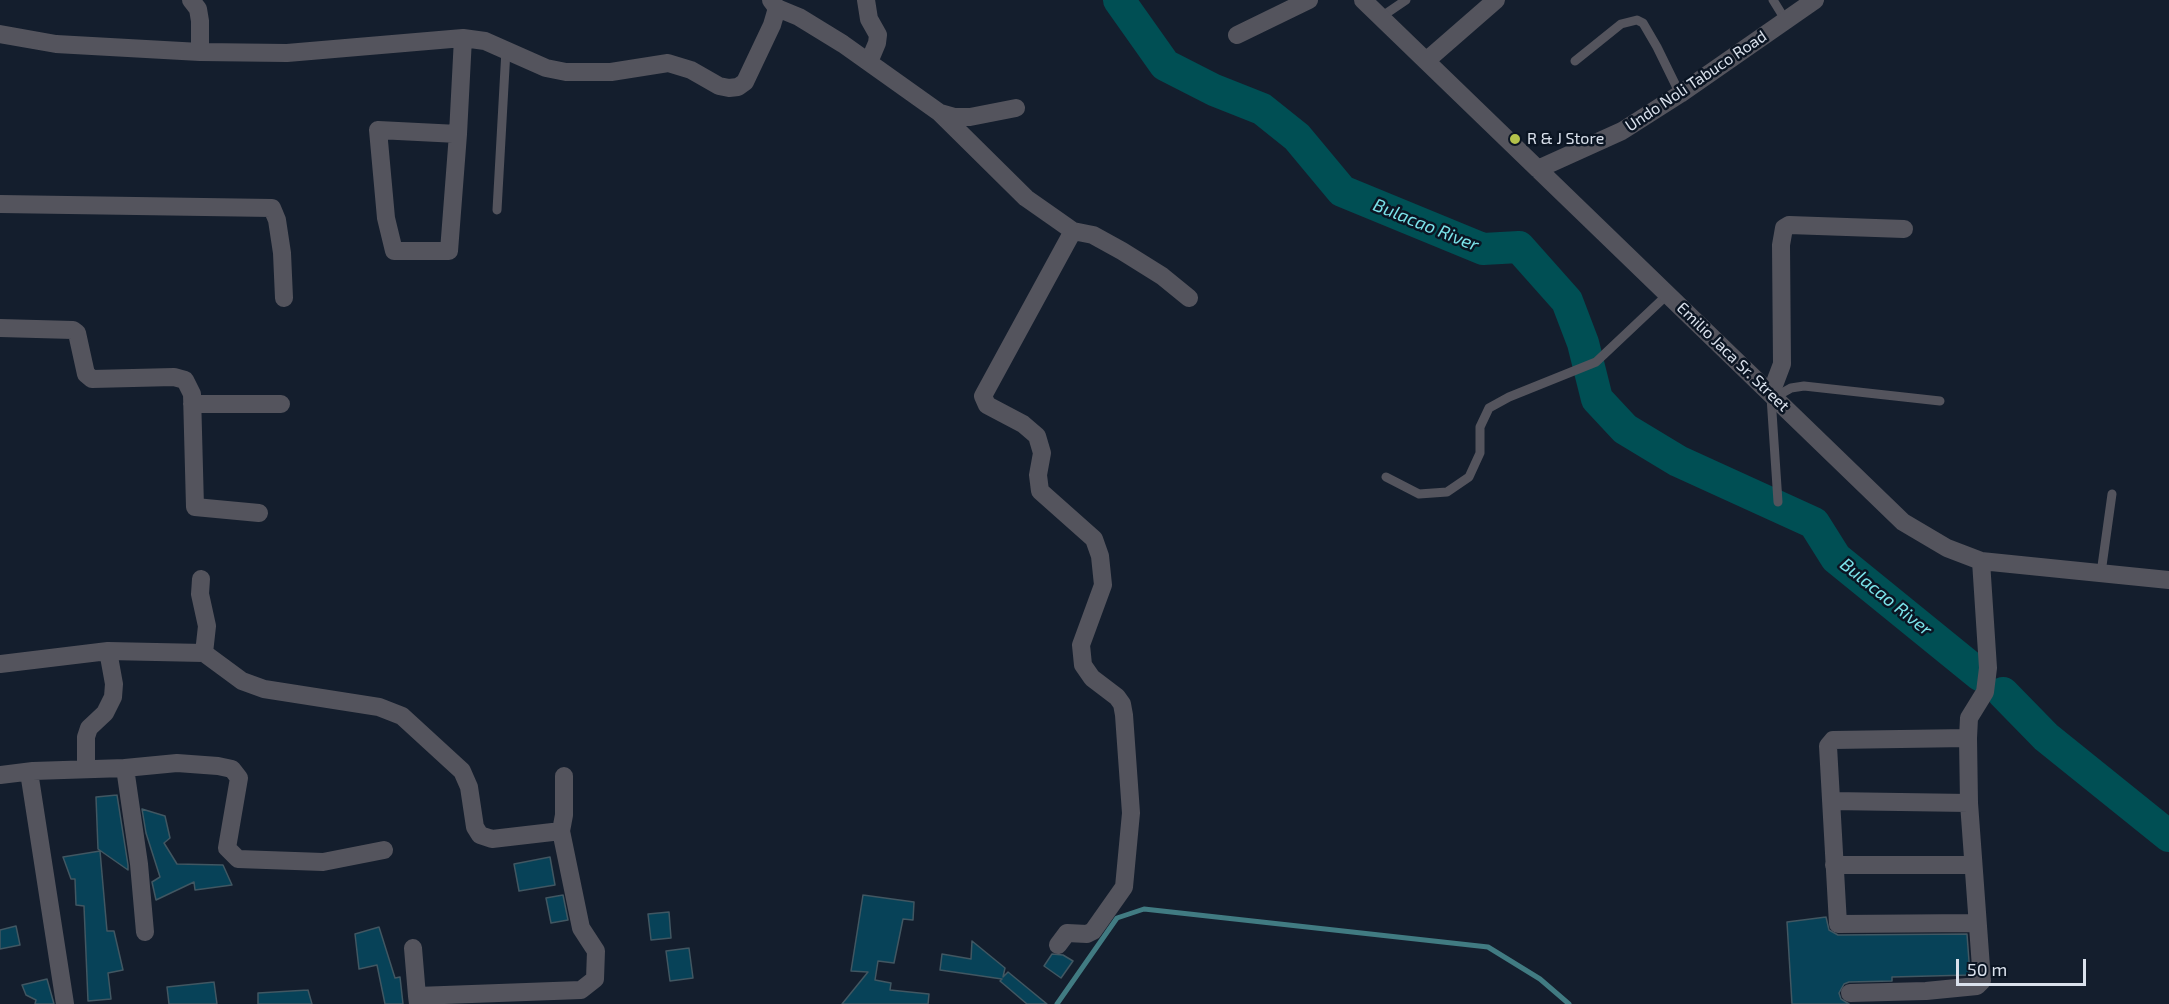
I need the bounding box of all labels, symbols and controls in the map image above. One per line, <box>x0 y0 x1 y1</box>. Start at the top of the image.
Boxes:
street label: Undo Noli Tabuco Road <box>1622 27 1770 135</box>
place label: R & J Store <box>1527 129 1604 149</box>
marker: R & J Store <box>1508 132 1522 146</box>
water label: Bulacao River <box>1370 194 1482 256</box>
street label: Emilio Jaca Sr. Street <box>1673 298 1793 416</box>
water label: Bulacao River <box>1836 553 1936 641</box>
scale bar <box>1959 947 2090 985</box>
text: 50 m <box>1967 958 2007 980</box>

